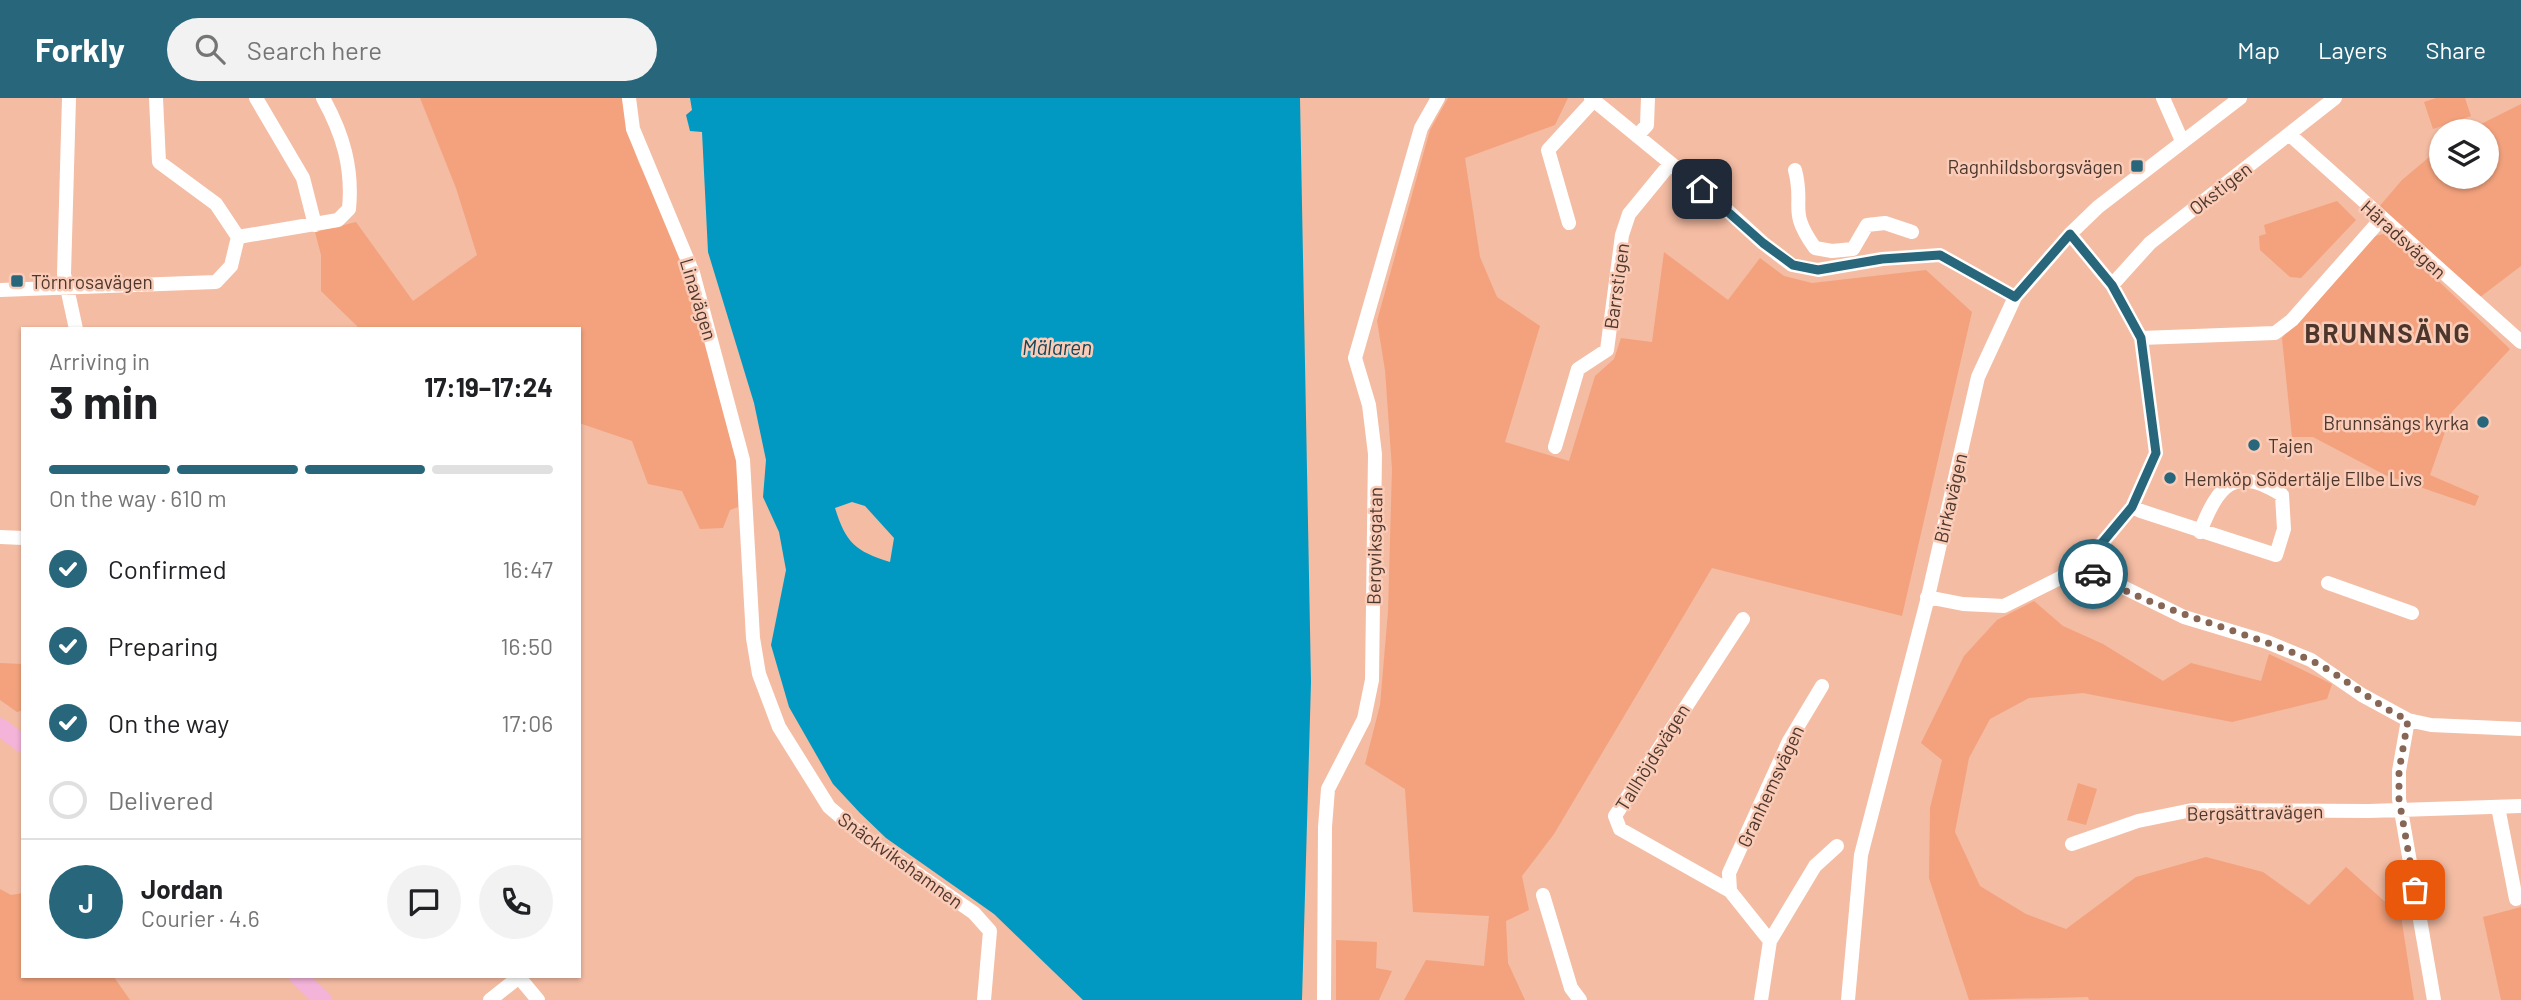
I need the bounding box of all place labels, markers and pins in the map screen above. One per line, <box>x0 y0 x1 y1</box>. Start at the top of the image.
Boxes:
place label: Ragnhildsborgsvägen <box>1947 155 2123 178</box>
marker: Ragnhildsborgsvägen <box>2129 158 2145 174</box>
pin <box>1672 159 1732 219</box>
place label: Törnrosavägen <box>31 270 153 293</box>
marker: Törnrosavägen <box>9 273 25 289</box>
place label: Brunnsängs kyrka <box>2323 411 2469 434</box>
marker: Brunnsängs kyrka <box>2475 414 2491 430</box>
place label: Tajen <box>2268 434 2313 457</box>
marker: Tajen <box>2246 437 2262 453</box>
place label: Hemköp Södertälje Ellbe Livs <box>2184 467 2422 490</box>
marker: Hemköp Södertälje Ellbe Livs <box>2162 470 2178 486</box>
pin <box>2385 860 2445 920</box>

